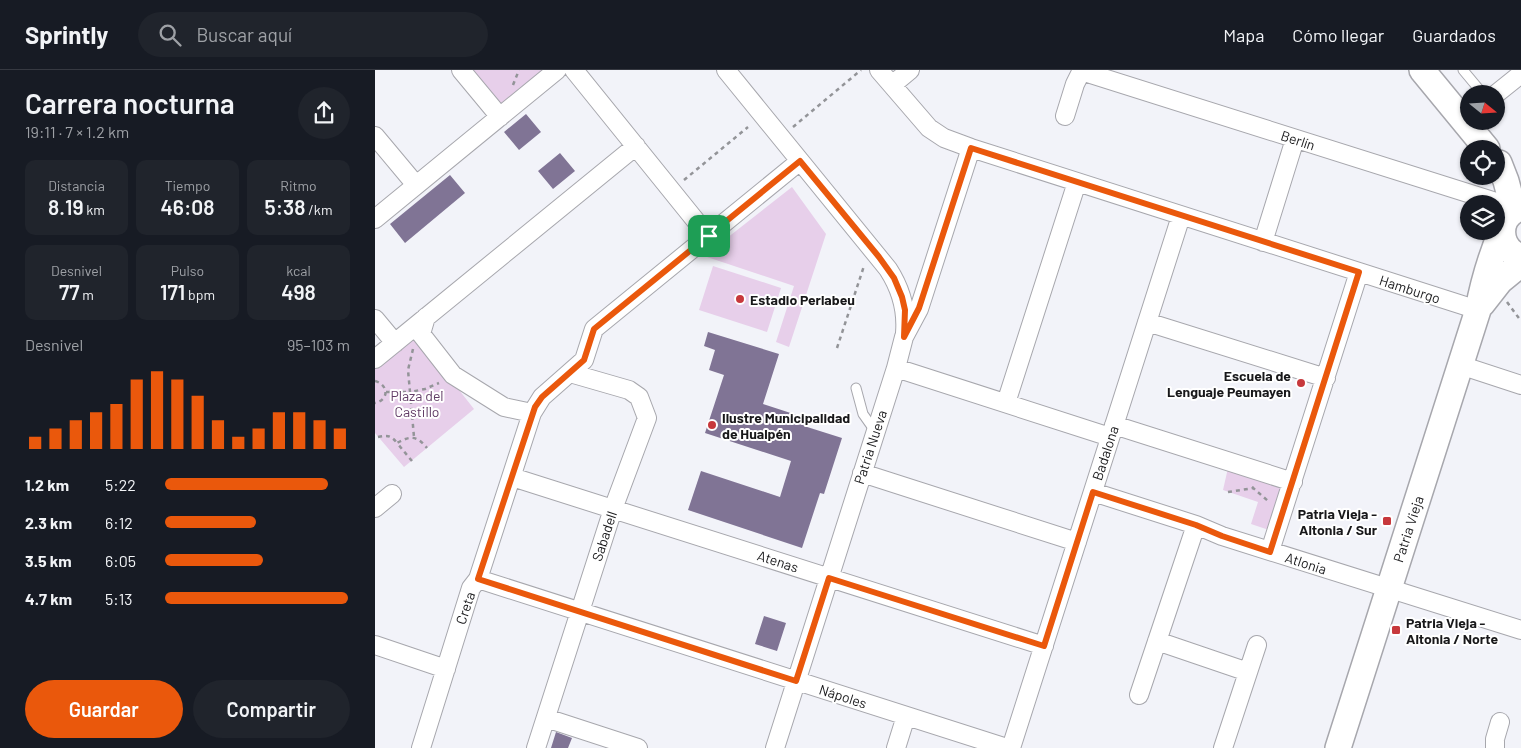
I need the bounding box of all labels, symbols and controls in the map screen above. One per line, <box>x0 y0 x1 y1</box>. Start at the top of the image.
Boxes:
search box <box>138 12 488 57</box>
text: Sprintly <box>25 20 108 49</box>
icon: search <box>156 21 184 49</box>
text: Buscar aquí <box>196 23 292 46</box>
text: Mapa <box>1223 24 1264 46</box>
text: Cómo llegar <box>1292 24 1384 46</box>
text: Guardados <box>1412 24 1496 46</box>
north arrow <box>1460 85 1505 130</box>
map controls <box>1460 85 1505 240</box>
text: Carrera nocturna <box>25 86 235 120</box>
button: share <box>298 87 350 139</box>
text: 19:11 · 7 × 1.2 km <box>25 122 129 141</box>
street label: Berlín <box>1279 126 1317 154</box>
button: locate <box>1460 140 1505 185</box>
text: Distancia <box>48 177 105 194</box>
text: Tiempo <box>165 177 210 194</box>
text: Ritmo <box>280 177 317 194</box>
text: 8.19 <box>48 194 84 219</box>
text: 46:08 <box>161 194 214 219</box>
text: 5:38 <box>265 194 305 219</box>
button: layers <box>1460 195 1505 240</box>
text: km <box>84 201 105 218</box>
text: /km <box>305 201 332 218</box>
pin <box>688 215 730 257</box>
icon: arrive <box>695 222 723 250</box>
text: Desnivel <box>51 262 102 279</box>
text: Pulso <box>171 262 204 279</box>
text: kcal <box>286 262 311 279</box>
street label: Hamburgo <box>1377 271 1443 307</box>
text: 77 <box>59 279 80 304</box>
text: 171 <box>160 279 185 304</box>
text: 498 <box>281 279 316 304</box>
text: m <box>80 286 94 303</box>
text: bpm <box>185 286 215 303</box>
place label: Estadio Perlabeu <box>750 291 855 308</box>
marker: Estadio Perlabeu <box>734 293 746 305</box>
text: Desnivel <box>25 335 83 354</box>
text: 95–103 m <box>287 335 350 354</box>
place label: Escuela de Lenguaje Peumayen <box>1167 367 1291 400</box>
marker: Escuela de Lenguaje Peumayen <box>1295 377 1307 389</box>
park label: Plaza del Castillo <box>390 387 444 420</box>
street label: Patria Nueva <box>850 408 890 486</box>
place label: Ilustre Municipalidad de Hualpén <box>722 409 850 442</box>
marker: Ilustre Municipalidad de Hualpén <box>706 419 718 431</box>
street label: Badalona <box>1088 424 1122 482</box>
text: 1.2 km <box>25 475 69 494</box>
text: 5:22 <box>105 475 136 494</box>
street label: Patria Vieja <box>1389 494 1427 564</box>
place label: Patria Vieja - Altonia / Sur <box>1298 505 1378 538</box>
street label: Sabadell <box>588 509 620 563</box>
text: 2.3 km <box>25 513 72 532</box>
text: 6:12 <box>105 513 133 532</box>
marker: Patria Vieja - Altonia / Sur <box>1381 515 1393 527</box>
street label: Atenas <box>755 546 801 576</box>
street label: Atlonia <box>1283 548 1329 578</box>
text: 3.5 km <box>25 551 72 570</box>
text: 6:05 <box>105 551 136 570</box>
text: 4.7 km <box>25 589 72 608</box>
text: 5:13 <box>105 589 133 608</box>
street label: Creta <box>452 590 478 626</box>
place label: Patria Vieja - Altonia / Norte <box>1406 614 1498 647</box>
marker: Patria Vieja - Altonia / Norte <box>1390 624 1402 636</box>
button: Guardar <box>25 680 183 738</box>
button: Compartir <box>193 680 350 738</box>
street label: Nápoles <box>817 680 869 712</box>

